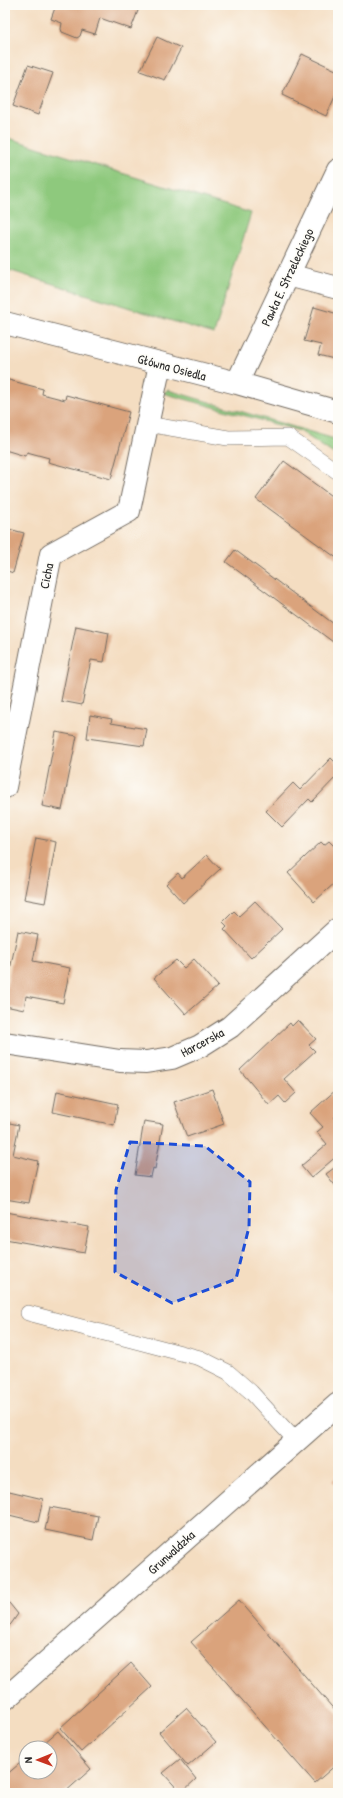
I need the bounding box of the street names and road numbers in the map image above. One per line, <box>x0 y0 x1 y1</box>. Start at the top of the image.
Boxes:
street label: Pawła E. Strzeleckiego <box>256 225 318 329</box>
street label: Główna Osiedla <box>136 349 208 385</box>
street label: Cicha <box>35 562 57 590</box>
street label: Harcerska <box>177 1023 227 1061</box>
street label: Grunwaldzka <box>143 1526 199 1578</box>

